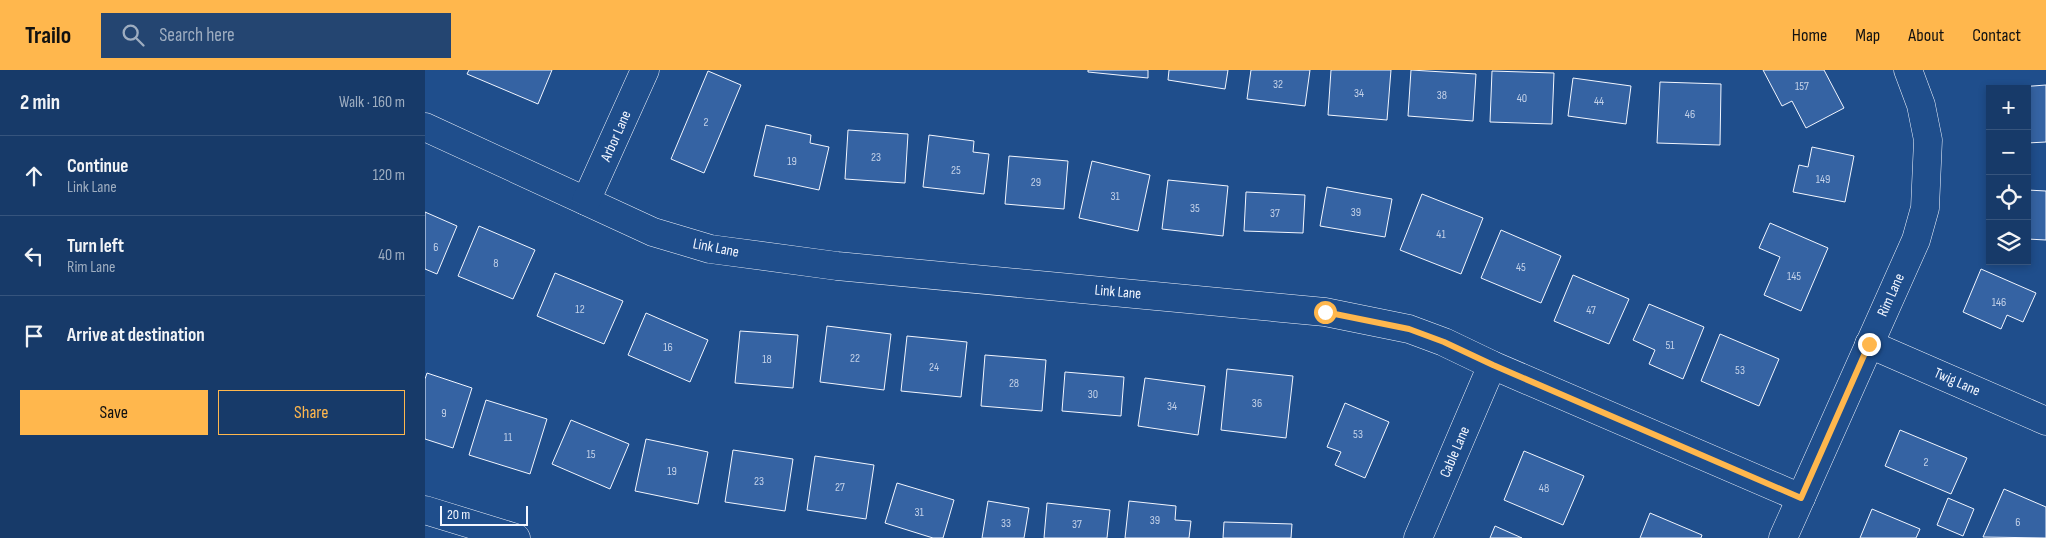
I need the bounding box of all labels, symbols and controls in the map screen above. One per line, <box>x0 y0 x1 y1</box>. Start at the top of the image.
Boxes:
search box <box>101 13 451 58</box>
text: Trailo <box>25 21 71 50</box>
icon: search <box>119 21 147 49</box>
text: Search here <box>159 24 235 47</box>
text: Home <box>1792 25 1827 46</box>
text: Map <box>1855 25 1880 46</box>
text: About <box>1908 25 1944 46</box>
text: Contact <box>1972 25 2021 46</box>
house number: 32 <box>1273 77 1283 92</box>
house number: 157 <box>1795 79 1809 94</box>
map controls <box>1986 85 2031 265</box>
button: + <box>1986 85 2031 130</box>
house number: 34 <box>1354 86 1364 101</box>
house number: 38 <box>1437 88 1447 103</box>
text: 2 min <box>20 90 60 115</box>
house number: 40 <box>1517 91 1527 106</box>
text: Walk · 160 m <box>339 93 405 112</box>
house number: 44 <box>1594 94 1604 109</box>
street label: Arbor Lane <box>596 107 636 165</box>
house number: 46 <box>1685 107 1695 122</box>
house number: 2 <box>704 115 709 130</box>
button: − <box>1986 130 2031 175</box>
house number: 23 <box>871 150 881 165</box>
house number: 19 <box>787 154 797 169</box>
text: Continue <box>67 155 128 178</box>
icon: ahead <box>20 162 48 190</box>
house number: 25 <box>951 163 961 178</box>
text: 120 m <box>373 166 405 185</box>
house number: 149 <box>1816 172 1830 187</box>
house number: 29 <box>1031 175 1041 190</box>
button: locate <box>1986 175 2031 220</box>
text: Link Lane <box>67 178 117 197</box>
house number: 31 <box>1110 189 1120 204</box>
house number: 35 <box>1190 201 1200 216</box>
house number: 39 <box>1351 205 1361 220</box>
house number: 37 <box>1270 206 1280 221</box>
button: layers <box>1986 220 2031 265</box>
house number: 41 <box>1436 227 1446 242</box>
street label: Link Lane <box>691 234 741 262</box>
text: Turn left <box>67 235 124 258</box>
house number: 6 <box>433 240 439 255</box>
icon: left <box>20 242 48 270</box>
text: 40 m <box>378 246 405 265</box>
house number: 8 <box>493 256 499 271</box>
text: Rim Lane <box>67 258 116 277</box>
house number: 45 <box>1516 260 1526 275</box>
house number: 145 <box>1787 269 1801 284</box>
street label: Rim Lane <box>1873 270 1909 320</box>
street label: Link Lane <box>1094 281 1142 303</box>
house number: 146 <box>1992 295 2006 310</box>
route start <box>1314 301 1337 324</box>
house number: 12 <box>575 302 585 317</box>
house number: 47 <box>1586 303 1596 318</box>
icon: arrive <box>20 322 48 350</box>
text: Arrive at destination <box>67 324 205 347</box>
route end <box>1858 333 1881 356</box>
house number: 51 <box>1665 338 1675 353</box>
house number: 16 <box>663 340 673 355</box>
house number: 22 <box>850 351 860 366</box>
house number: 18 <box>762 352 772 367</box>
house number: 24 <box>929 360 939 375</box>
house number: 53 <box>1735 363 1745 378</box>
street label: Twig Lane <box>1931 363 1983 401</box>
house number: 28 <box>1009 376 1019 391</box>
house number: 30 <box>1088 387 1098 402</box>
button: Save <box>20 390 208 435</box>
button: Share <box>218 390 405 435</box>
house number: 36 <box>1252 396 1262 411</box>
house number: 34 <box>1167 399 1177 414</box>
house number: 9 <box>441 406 447 421</box>
street label: Cable Lane <box>1436 423 1474 481</box>
house number: 53 <box>1353 427 1363 442</box>
house number: 11 <box>504 430 513 445</box>
house number: 15 <box>586 447 596 462</box>
house number: 2 <box>1924 455 1929 470</box>
house number: 19 <box>667 464 677 479</box>
house number: 23 <box>754 474 764 489</box>
house number: 27 <box>835 480 845 495</box>
house number: 48 <box>1539 481 1549 496</box>
scale bar <box>440 503 527 526</box>
house number: 31 <box>914 505 924 520</box>
text: 20 m <box>447 506 470 523</box>
house number: 39 <box>1150 513 1160 528</box>
house number: 6 <box>2015 515 2021 530</box>
house number: 33 <box>1001 516 1011 531</box>
house number: 37 <box>1072 517 1082 532</box>

